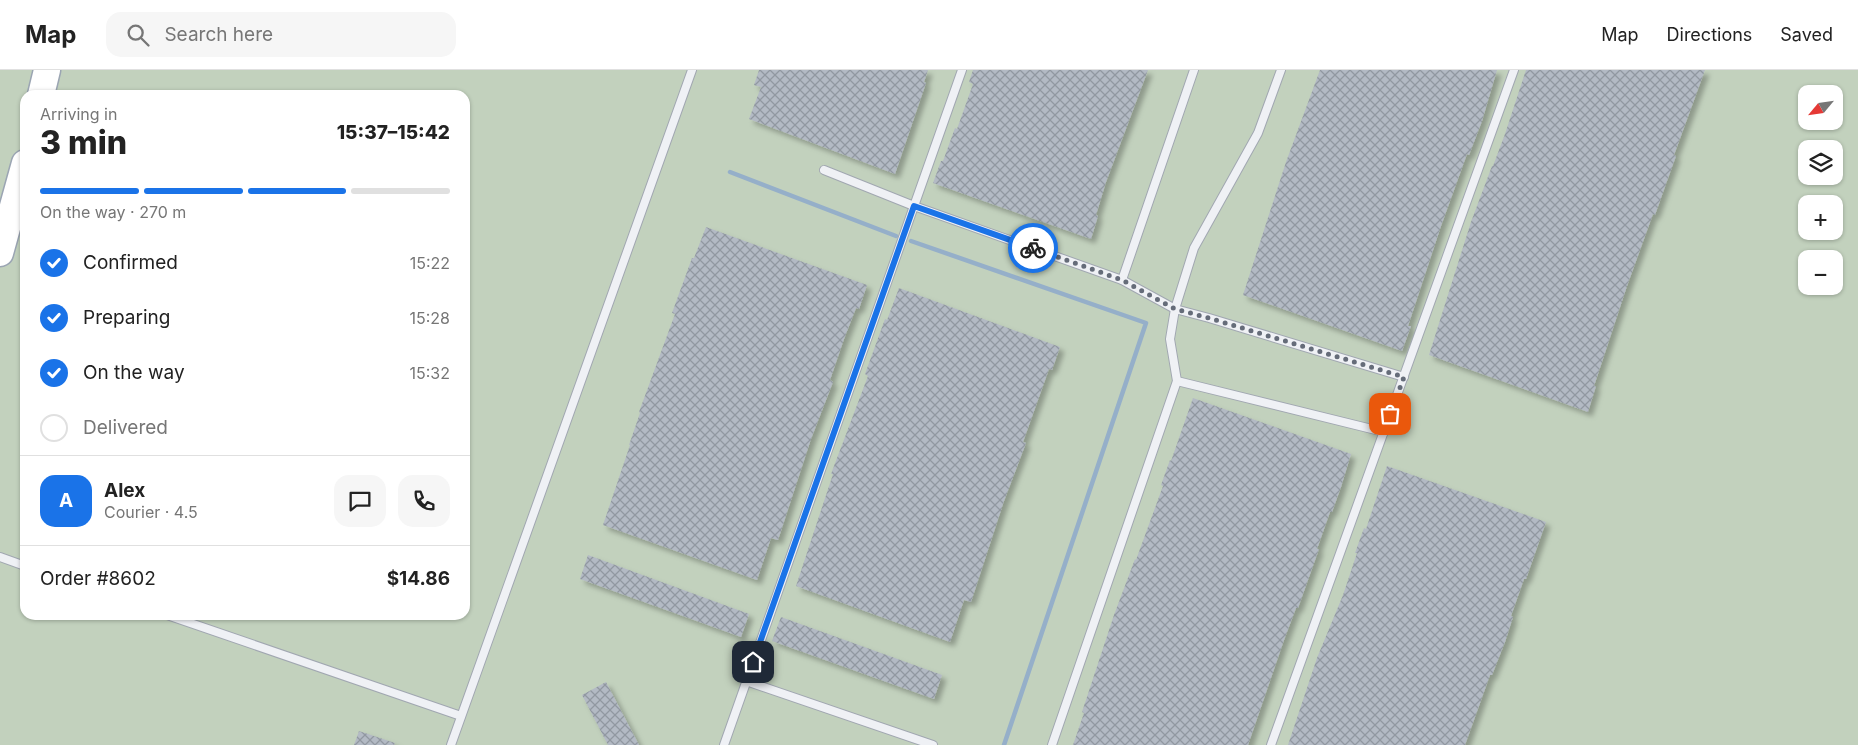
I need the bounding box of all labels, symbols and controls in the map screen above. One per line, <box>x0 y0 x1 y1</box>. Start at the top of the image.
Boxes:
search box <box>106 12 456 57</box>
text: Map <box>25 20 76 49</box>
icon: search <box>124 21 152 49</box>
text: Search here <box>164 23 273 46</box>
text: Map <box>1601 24 1639 45</box>
text: Directions <box>1667 24 1752 45</box>
text: Saved <box>1780 24 1833 45</box>
north arrow <box>1798 85 1842 130</box>
map controls <box>1798 85 1843 295</box>
text: Arriving in <box>40 104 117 124</box>
text: 15:37–15:42 <box>337 121 450 144</box>
text: 3 min <box>40 123 127 162</box>
button: layers <box>1798 140 1843 185</box>
button: + <box>1798 195 1843 240</box>
text: On the way · 270 m <box>40 202 186 222</box>
courier <box>1008 223 1058 273</box>
icon: bike <box>1019 234 1047 262</box>
icon: check <box>40 249 68 277</box>
button: − <box>1798 250 1843 295</box>
text: Confirmed <box>83 251 178 274</box>
text: 15:22 <box>410 253 450 273</box>
icon: check <box>40 304 68 332</box>
text: Preparing <box>83 306 170 329</box>
text: 15:28 <box>410 308 450 328</box>
icon: check <box>40 359 68 387</box>
text: On the way <box>83 361 185 384</box>
text: 15:32 <box>410 363 450 383</box>
pin <box>1369 393 1411 435</box>
icon: bag <box>1376 400 1404 428</box>
text: Delivered <box>83 416 168 439</box>
button: chat <box>334 475 386 527</box>
button: phone <box>398 475 450 527</box>
text: Alex <box>104 479 145 502</box>
text: A <box>59 489 73 512</box>
text: Courier · 4.5 <box>104 502 198 522</box>
text: Order #8602 <box>40 567 156 590</box>
text: $14.86 <box>387 567 450 590</box>
pin <box>732 641 774 683</box>
icon: home <box>739 648 767 676</box>

